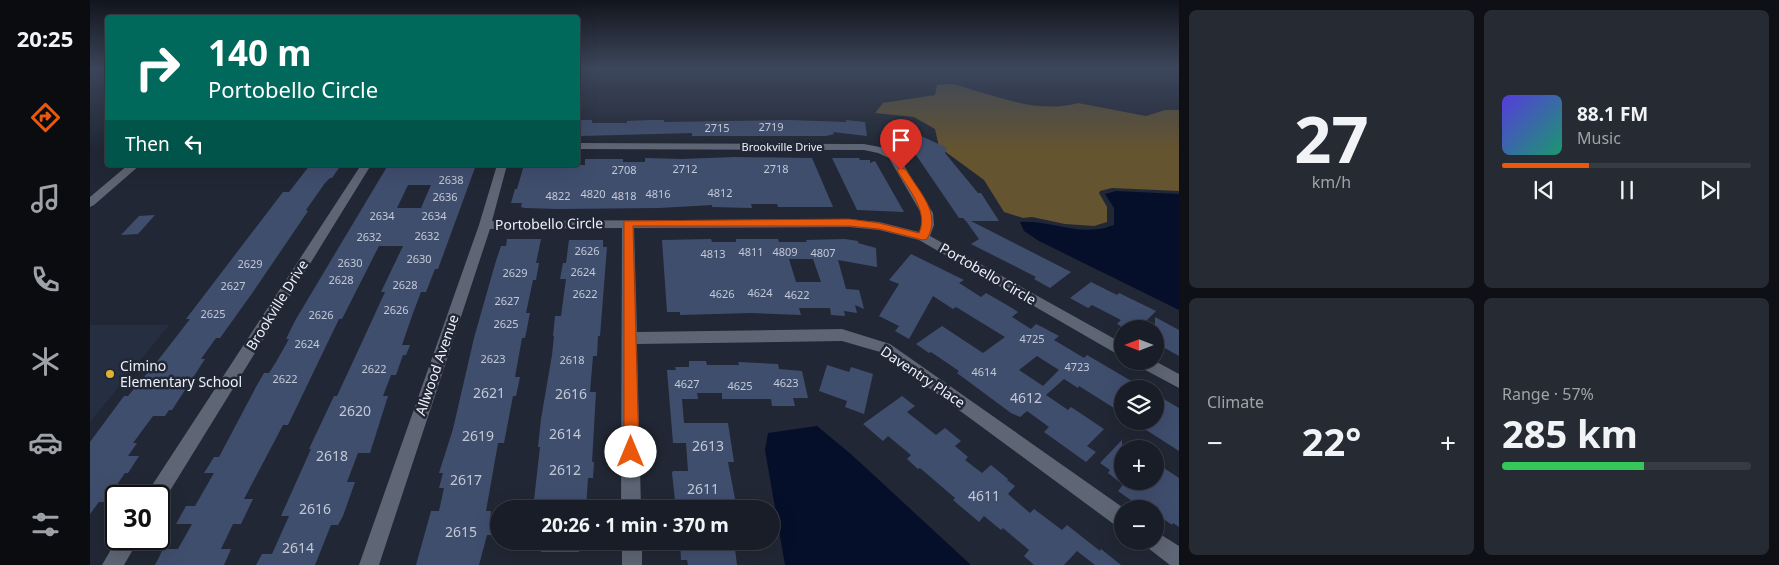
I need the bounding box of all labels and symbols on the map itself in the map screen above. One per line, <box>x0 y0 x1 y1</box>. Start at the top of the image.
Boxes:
house number: 2719 <box>758 119 784 134</box>
pin <box>880 119 922 170</box>
house number: 2715 <box>704 120 730 135</box>
street label: Brookville Drive <box>741 139 823 154</box>
house number: 2712 <box>672 161 698 176</box>
house number: 2718 <box>763 161 789 176</box>
house number: 2708 <box>611 162 637 177</box>
house number: 2638 <box>438 172 464 187</box>
house number: 4812 <box>707 185 733 200</box>
house number: 4820 <box>580 186 606 201</box>
house number: 4816 <box>645 186 671 201</box>
house number: 4822 <box>545 188 571 203</box>
house number: 4818 <box>611 188 637 203</box>
house number: 2636 <box>432 189 458 204</box>
house number: 2634 <box>369 208 395 223</box>
house number: 2634 <box>421 208 447 223</box>
street label: Portobello Circle <box>495 213 603 234</box>
house number: 2632 <box>414 228 440 243</box>
house number: 2632 <box>356 229 382 244</box>
street label: Portobello Circle <box>937 238 1040 309</box>
house number: 2626 <box>574 243 600 258</box>
house number: 4811 <box>738 244 764 259</box>
house number: 4809 <box>772 244 798 259</box>
house number: 4807 <box>810 245 836 260</box>
house number: 4813 <box>700 246 726 261</box>
house number: 2630 <box>406 251 432 266</box>
house number: 2630 <box>337 255 363 270</box>
house number: 2629 <box>237 256 263 271</box>
street label: Brookville Drive <box>241 256 312 353</box>
house number: 2624 <box>570 264 596 279</box>
house number: 2629 <box>502 265 528 280</box>
house number: 2628 <box>328 272 354 287</box>
house number: 2628 <box>392 277 418 292</box>
house number: 2627 <box>220 278 246 293</box>
house number: 4624 <box>747 285 773 300</box>
house number: 2622 <box>572 286 598 301</box>
house number: 4626 <box>709 286 735 301</box>
house number: 4622 <box>784 287 810 302</box>
house number: 2627 <box>494 293 520 308</box>
house number: 2626 <box>383 302 409 317</box>
house number: 2625 <box>200 306 226 321</box>
house number: 2626 <box>308 307 334 322</box>
street label: Allwood Avenue <box>410 312 463 418</box>
house number: 2625 <box>493 316 519 331</box>
north arrow <box>1114 320 1164 370</box>
house number: 4725 <box>1019 331 1045 346</box>
house number: 2624 <box>294 336 320 351</box>
street label: Daventry Place <box>877 341 969 412</box>
house number: 2623 <box>480 351 506 366</box>
house number: 2618 <box>559 352 585 367</box>
place label: Cimino Elementary School <box>120 356 242 391</box>
house number: 4723 <box>1064 359 1090 374</box>
house number: 2622 <box>361 361 387 376</box>
house number: 4614 <box>971 364 997 379</box>
marker: Cimino Elementary School <box>104 368 116 380</box>
house number: 2622 <box>272 371 298 386</box>
house number: 4623 <box>773 375 799 390</box>
house number: 4627 <box>674 376 700 391</box>
house number: 4625 <box>727 378 753 393</box>
house number: 2621 <box>473 383 505 402</box>
house number: 2616 <box>555 384 587 403</box>
house number: 4612 <box>1010 388 1042 407</box>
house number: 2620 <box>339 401 371 420</box>
house number: 2614 <box>549 424 581 443</box>
position arrow <box>604 425 656 477</box>
house number: 2619 <box>462 426 494 445</box>
house number: 2613 <box>692 436 724 455</box>
house number: 2618 <box>316 446 348 465</box>
house number: 2612 <box>549 460 581 479</box>
house number: 2617 <box>450 470 482 489</box>
house number: 2611 <box>687 479 719 498</box>
speed limit sign: 30 <box>105 485 170 550</box>
house number: 4611 <box>968 486 1000 505</box>
house number: 2616 <box>299 499 331 518</box>
house number: 2615 <box>445 522 477 541</box>
house number: 2614 <box>282 538 314 557</box>

